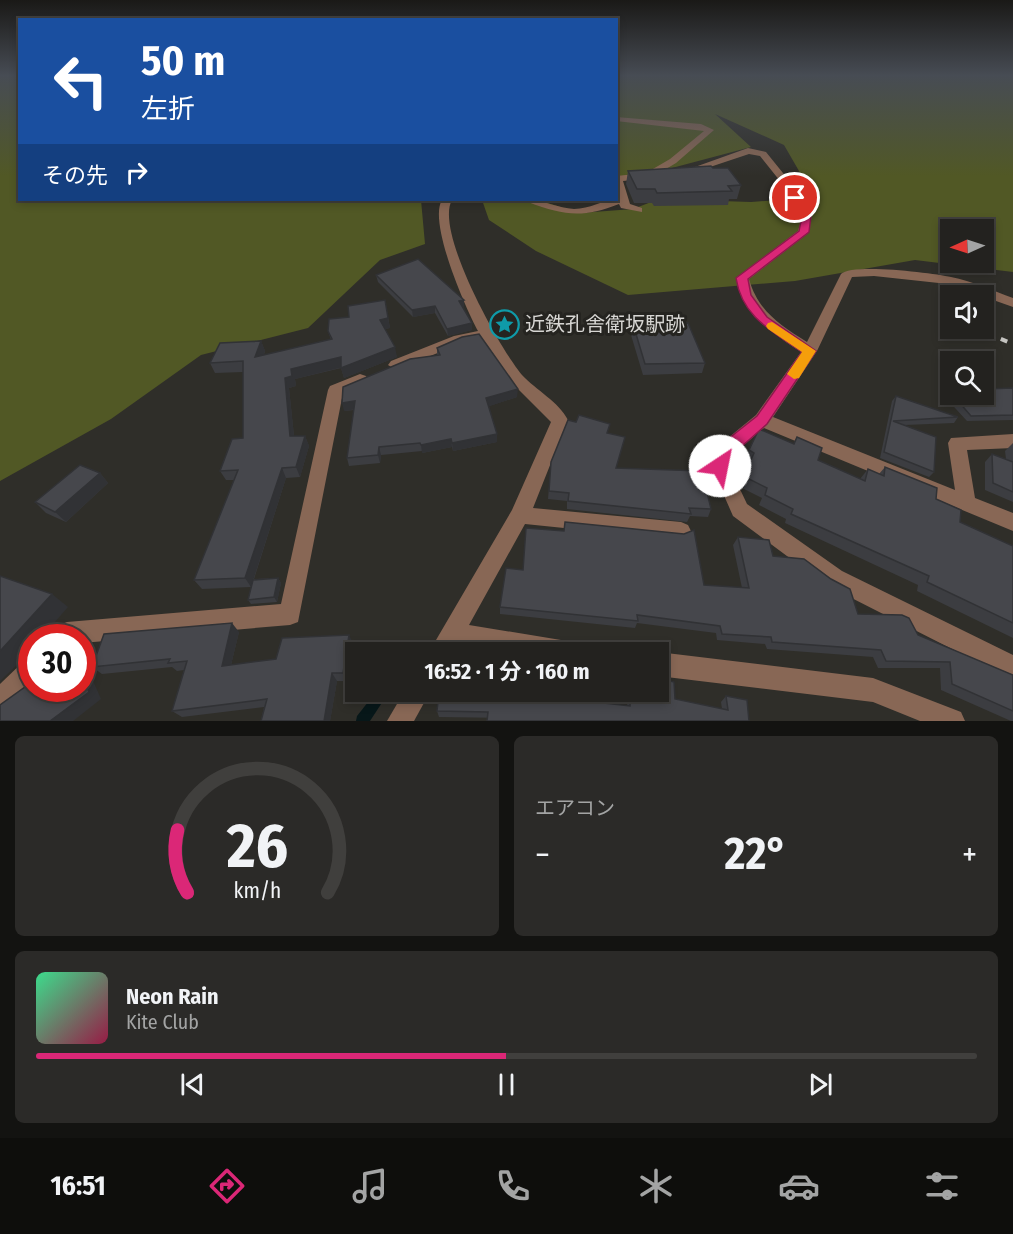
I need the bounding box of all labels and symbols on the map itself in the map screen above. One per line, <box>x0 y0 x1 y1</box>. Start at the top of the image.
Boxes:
pin <box>769 172 820 223</box>
north arrow <box>940 219 994 273</box>
place icon: 近鉄孔舎衛坂駅跡 <box>488 308 520 340</box>
place label: 近鉄孔舎衛坂駅跡 <box>525 312 685 336</box>
position arrow <box>688 434 752 498</box>
speed limit sign: 30 <box>18 624 96 702</box>

